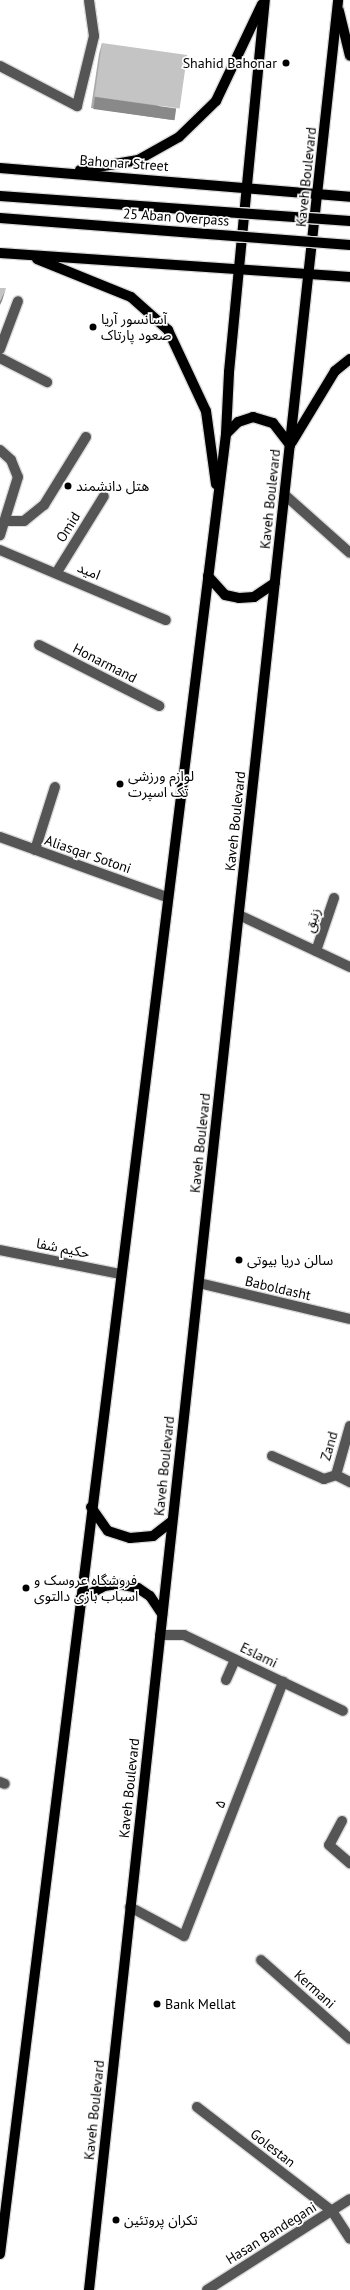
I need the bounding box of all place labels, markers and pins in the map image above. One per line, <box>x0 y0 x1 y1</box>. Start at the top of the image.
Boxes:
place label: Shahid Bahonar <box>183 55 277 71</box>
marker: Shahid Bahonar <box>280 57 292 69</box>
place label: آسانسور آریا صعود پارتاک <box>101 311 171 344</box>
marker: آسانسور آریا صعود پارتاک <box>88 322 98 332</box>
place label: هتل دانشمند <box>76 478 149 494</box>
marker: هتل دانشمند <box>63 481 73 491</box>
place label: لوازم ورزشی تک اسپرت <box>128 768 194 800</box>
marker: لوازم ورزشی تک اسپرت <box>115 779 125 789</box>
place label: سالن دریا بیوتی <box>247 1252 333 1268</box>
marker: سالن دریا بیوتی <box>234 1255 244 1265</box>
place label: فروشگاه عروسک و اسباب بازی دالتوی <box>34 1572 138 1604</box>
marker: فروشگاه عروسک و اسباب بازی دالتوی <box>21 1583 31 1593</box>
place label: Bank Mellat <box>165 1996 236 2012</box>
marker: Bank Mellat <box>152 1999 162 2009</box>
place label: تکران پروتئین <box>124 2212 198 2228</box>
marker: تکران پروتئین <box>111 2215 121 2225</box>

